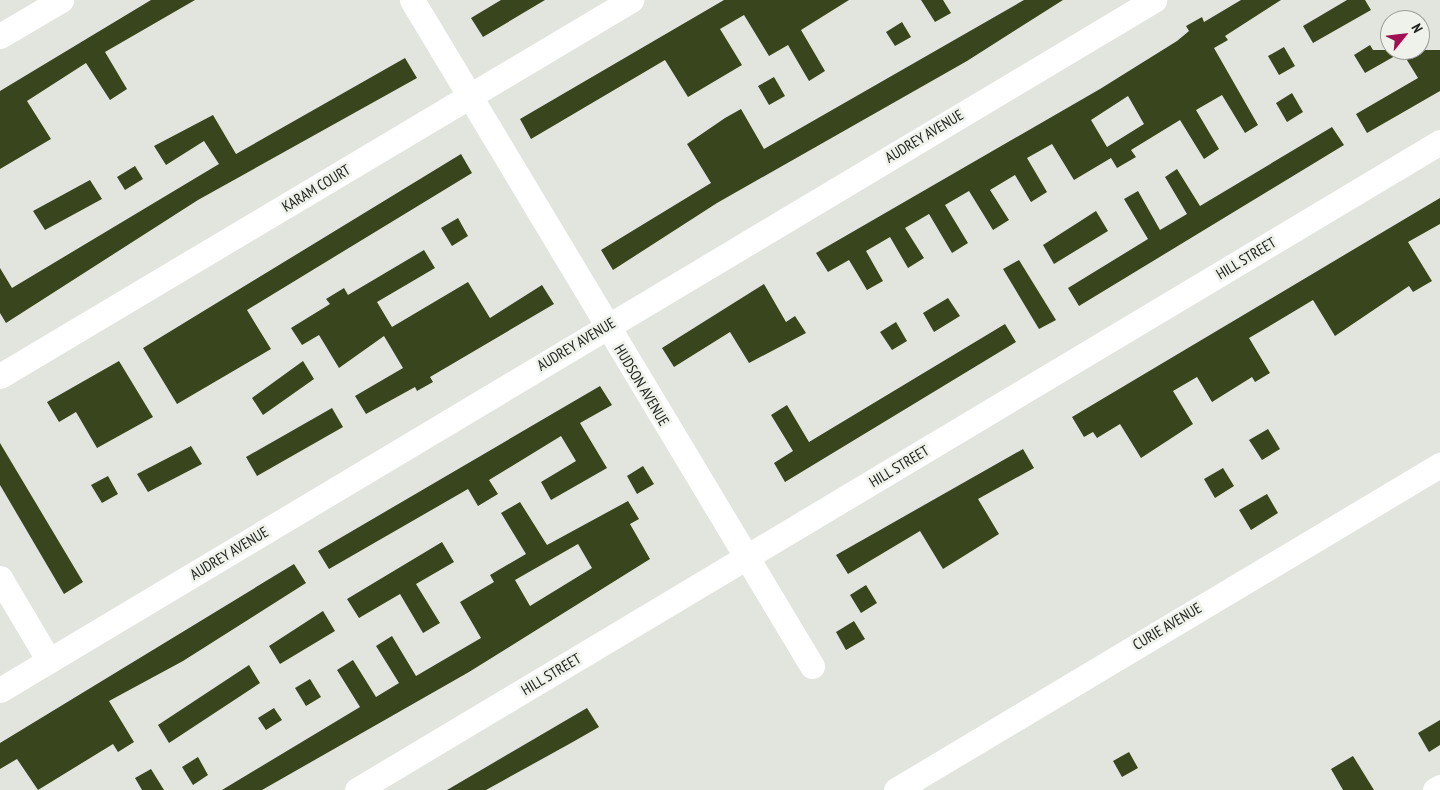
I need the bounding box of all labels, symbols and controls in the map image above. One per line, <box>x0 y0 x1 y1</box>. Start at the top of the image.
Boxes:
north arrow <box>1380 10 1430 60</box>
text: N <box>1408 21 1427 36</box>
street label: AUDREY AVENUE <box>881 105 967 167</box>
street label: KARAM COURT <box>279 161 353 215</box>
street label: HILL STREET <box>1213 233 1279 283</box>
street label: AUDREY AVENUE <box>533 313 619 375</box>
street label: HUDSON AVENUE <box>611 341 673 429</box>
street label: HILL STREET <box>866 441 932 491</box>
street label: AUDREY AVENUE <box>186 522 272 584</box>
street label: CURIE AVENUE <box>1129 598 1205 654</box>
street label: HILL STREET <box>518 649 584 699</box>

